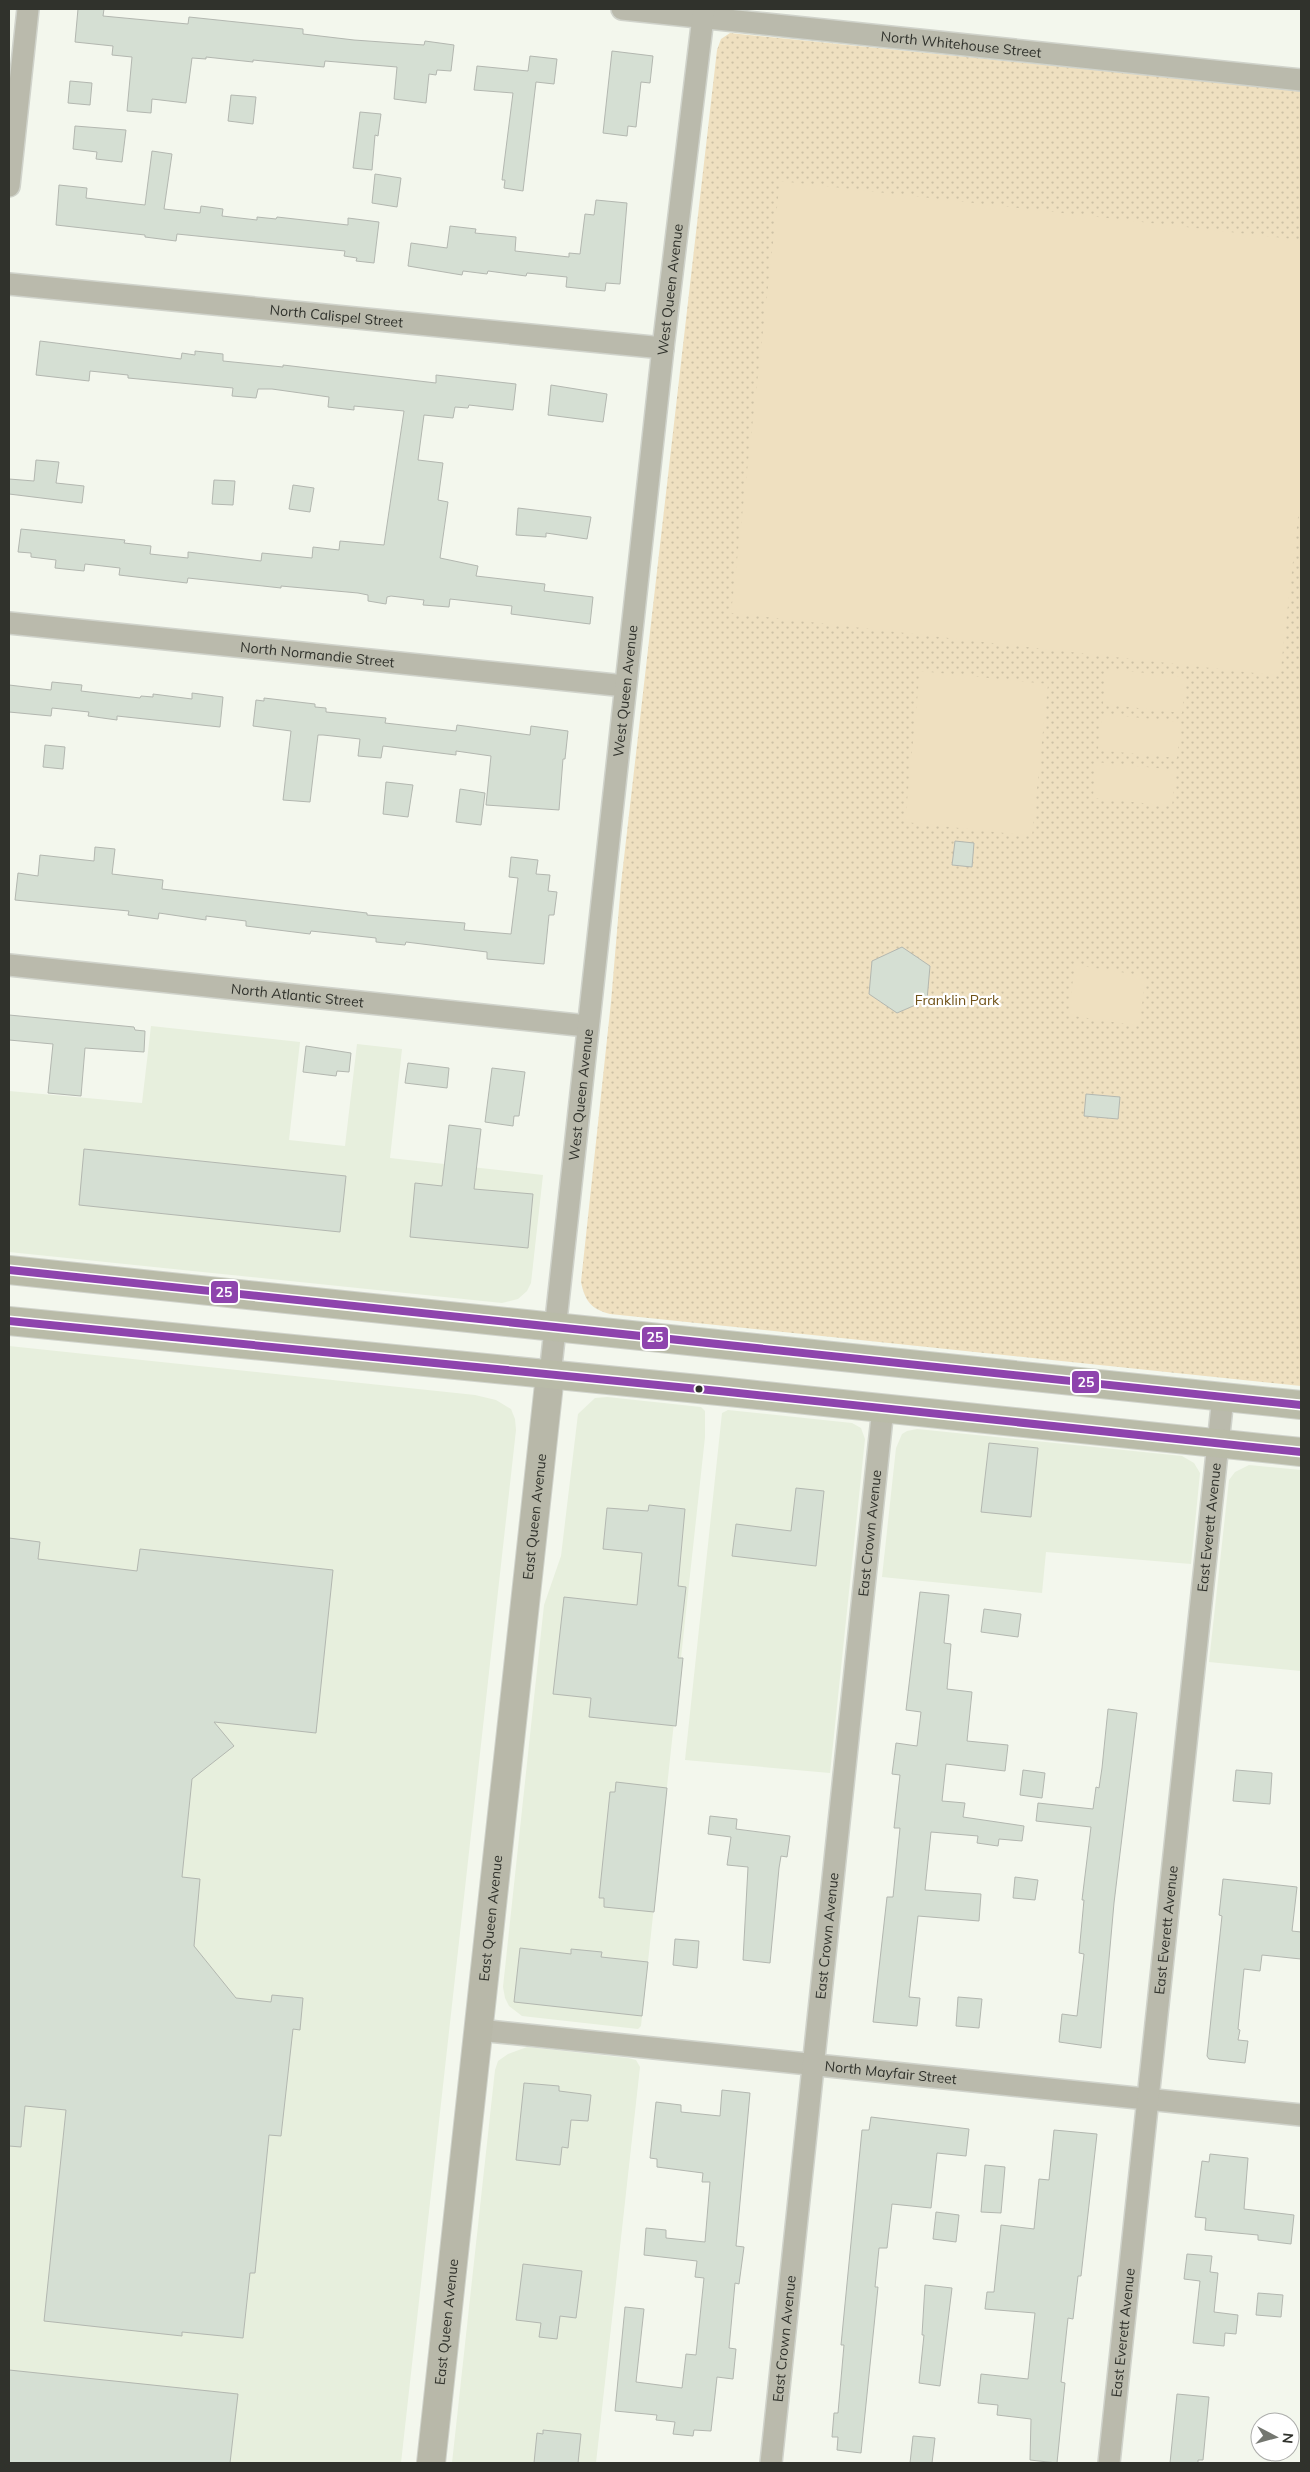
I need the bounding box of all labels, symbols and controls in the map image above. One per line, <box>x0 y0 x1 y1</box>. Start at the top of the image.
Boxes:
street label: North Whitehouse Street <box>880 27 1043 62</box>
street label: West Queen Avenue <box>653 223 687 356</box>
street label: North Calispel Street <box>269 301 404 332</box>
street label: West Queen Avenue <box>609 624 641 758</box>
street label: North Normandie Street <box>239 638 395 671</box>
street label: North Atlantic Street <box>230 979 365 1011</box>
park label: Franklin Park <box>915 991 1000 1009</box>
street label: West Queen Avenue <box>565 1028 597 1162</box>
line badge: 25 <box>210 1280 239 1304</box>
text: 25 <box>216 1283 232 1301</box>
line badge: 25 <box>641 1326 669 1350</box>
text: 25 <box>647 1328 663 1346</box>
line badge: 25 <box>1071 1370 1100 1394</box>
text: 25 <box>1078 1373 1094 1391</box>
unlabelled marker <box>694 1384 704 1394</box>
street label: East Queen Avenue <box>519 1453 550 1581</box>
street label: East Everett Avenue <box>1193 1462 1225 1593</box>
street label: East Crown Avenue <box>854 1469 885 1597</box>
street label: East Queen Avenue <box>475 1854 506 1982</box>
street label: East Everett Avenue <box>1150 1865 1182 1996</box>
street label: East Crown Avenue <box>811 1872 843 2000</box>
street label: North Mayfair Street <box>824 2057 958 2088</box>
street label: East Queen Avenue <box>431 2258 462 2386</box>
street label: East Everett Avenue <box>1107 2267 1139 2398</box>
street label: East Crown Avenue <box>769 2274 800 2403</box>
north arrow <box>1250 2412 1300 2462</box>
text: N <box>1278 2432 1297 2445</box>

